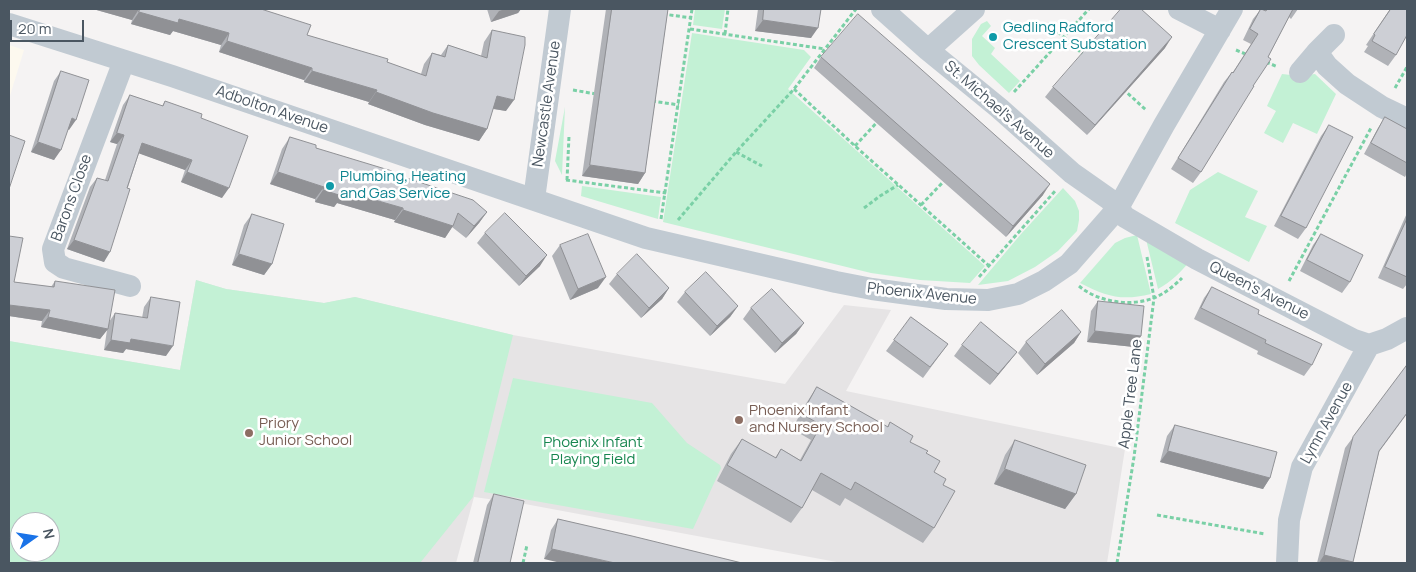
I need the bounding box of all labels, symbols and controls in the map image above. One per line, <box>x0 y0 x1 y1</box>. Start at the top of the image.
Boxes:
scale bar <box>12 10 86 42</box>
text: 20 m <box>18 18 51 39</box>
place label: Gedling Radford Crescent Substation <box>1003 19 1147 54</box>
marker: Gedling Radford Crescent Substation <box>987 31 999 43</box>
street label: Newcastle Avenue <box>529 40 565 168</box>
street label: St. Michael's Avenue <box>940 57 1058 163</box>
street label: Adbolton Avenue <box>214 82 330 138</box>
street label: Barons Close <box>48 152 96 244</box>
place label: Plumbing, Heating and Gas Service <box>340 168 466 203</box>
marker: Plumbing, Heating and Gas Service <box>324 180 336 192</box>
street label: Queen's Avenue <box>1206 258 1312 324</box>
street label: Phoenix Avenue <box>866 279 978 309</box>
street label: Apple Tree Lane <box>1115 338 1147 450</box>
street label: Lymn Avenue <box>1297 379 1357 467</box>
place label: Phoenix Infant and Nursery School <box>749 402 883 437</box>
marker: Phoenix Infant and Nursery School <box>733 414 745 426</box>
place label: Priory Junior School <box>259 415 352 450</box>
marker: Priory Junior School <box>243 427 255 439</box>
park label: Phoenix Infant Playing Field <box>543 434 643 469</box>
north arrow <box>10 512 60 562</box>
text: N <box>39 527 60 541</box>

